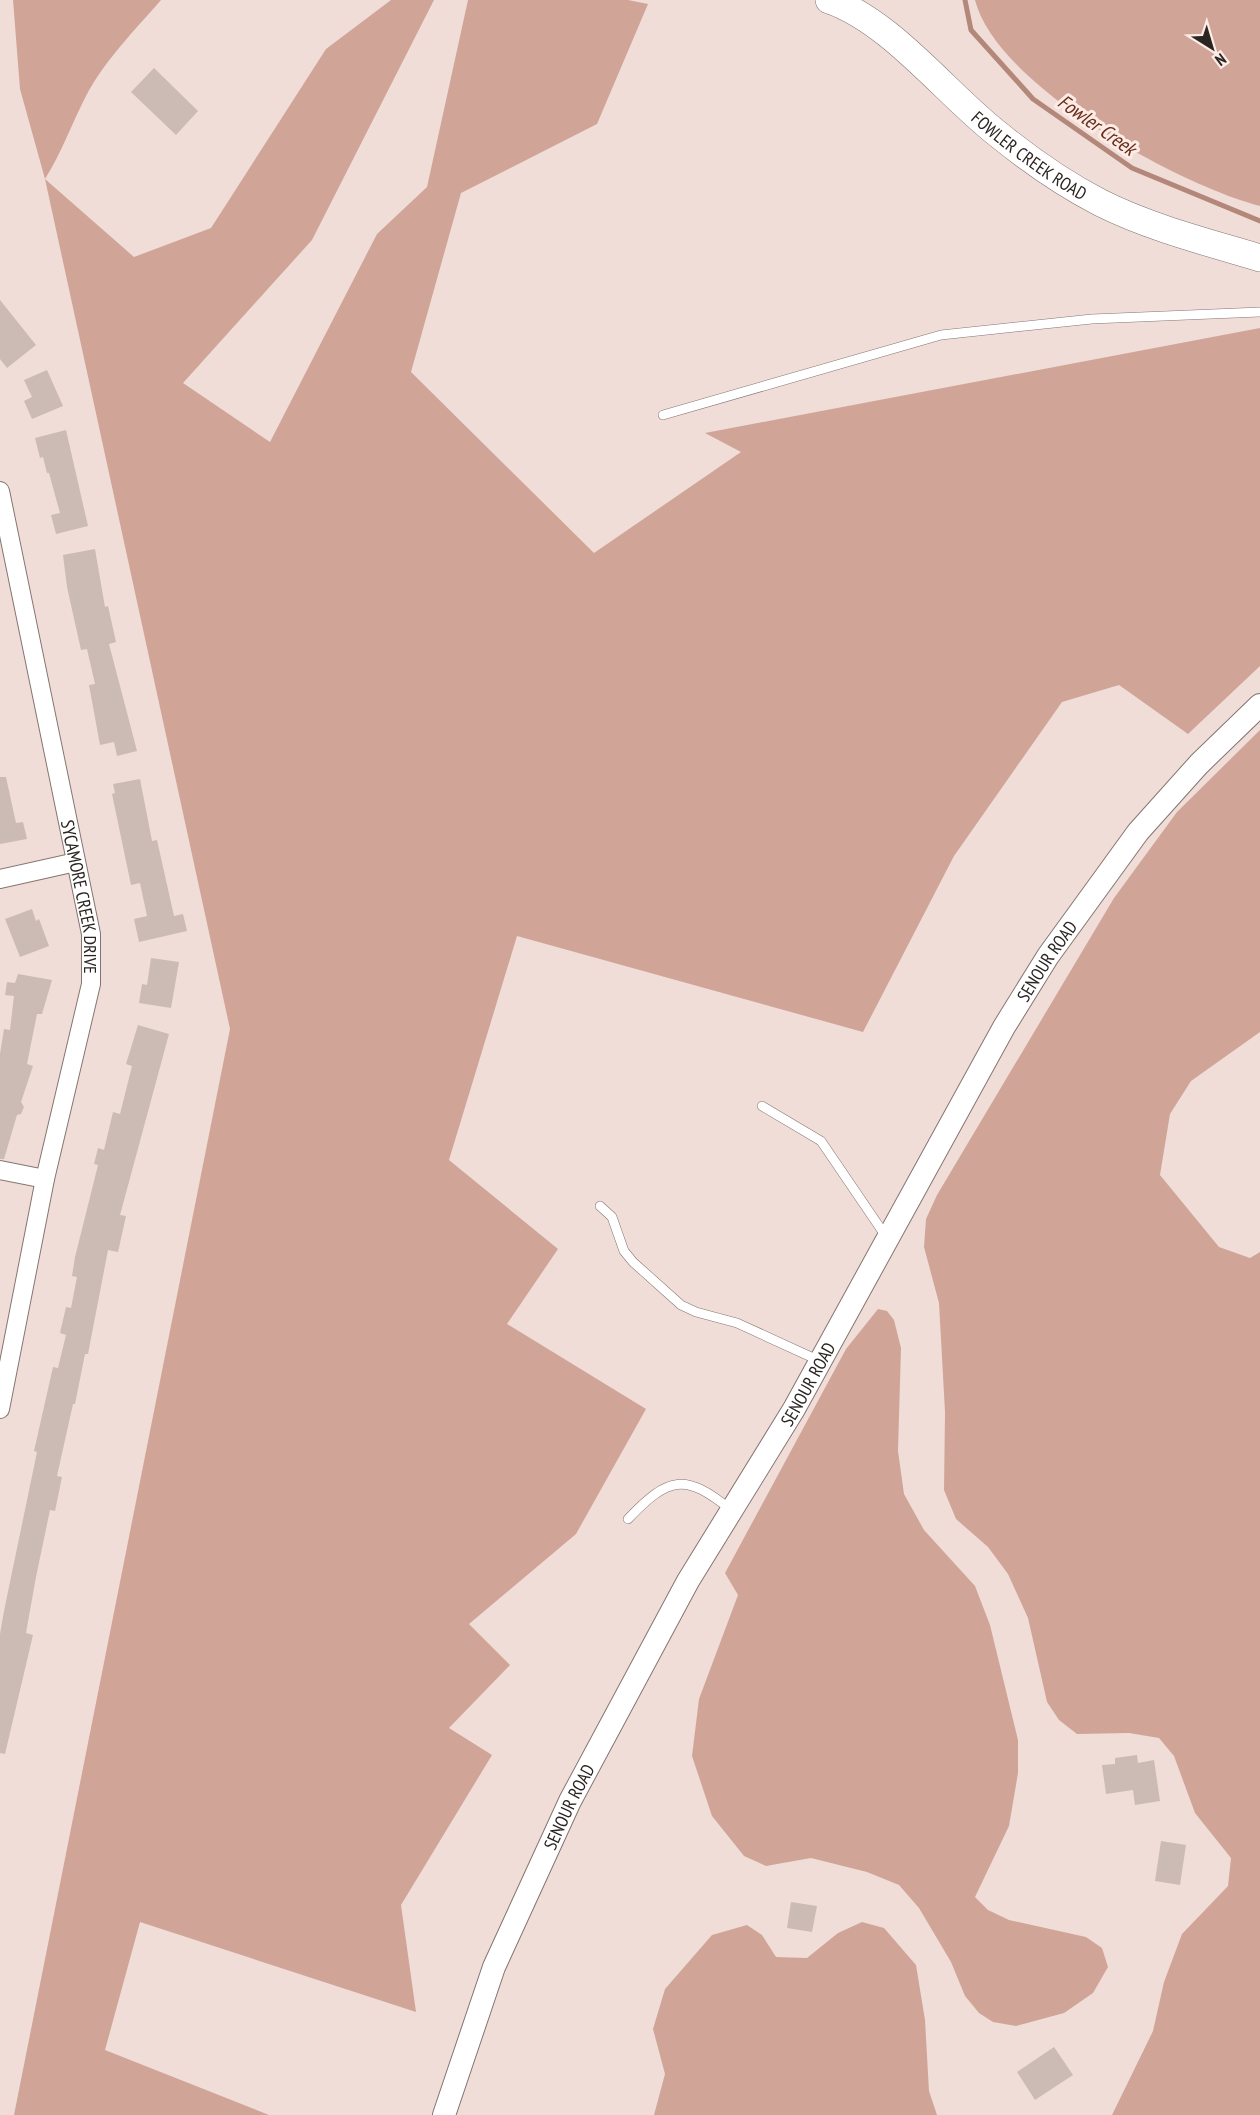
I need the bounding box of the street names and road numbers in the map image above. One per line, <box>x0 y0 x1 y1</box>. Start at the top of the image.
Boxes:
street label: FOWLER CREEK ROAD <box>967 106 1091 205</box>
street label: SYCAMORE CREEK DRIVE <box>56 818 103 974</box>
street label: SENOUR ROAD <box>1011 916 1082 1006</box>
street label: SENOUR ROAD <box>775 1338 840 1430</box>
street label: SENOUR ROAD <box>538 1760 599 1853</box>

